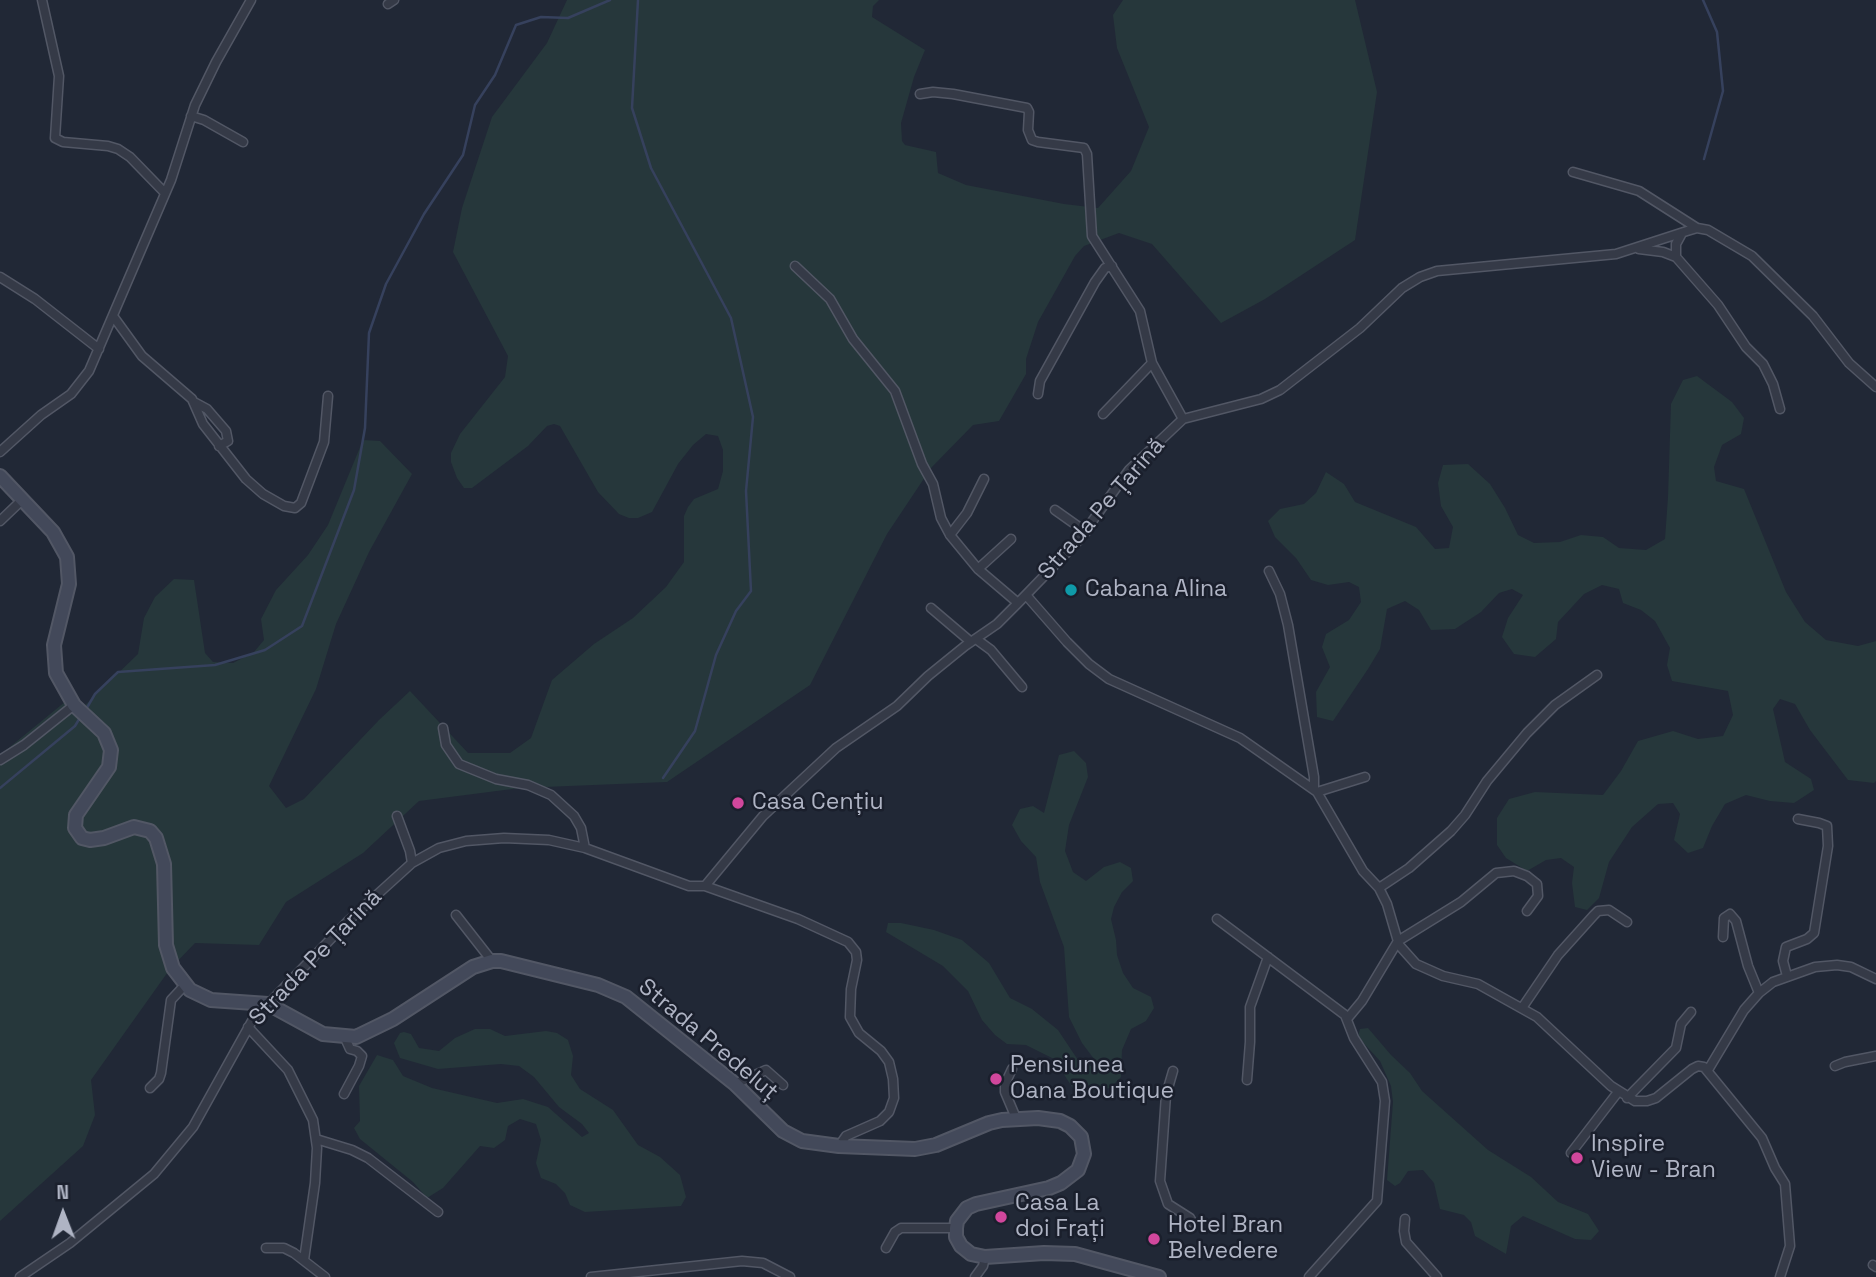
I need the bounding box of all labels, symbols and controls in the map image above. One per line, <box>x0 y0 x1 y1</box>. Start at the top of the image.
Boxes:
street label: Strada Pe Țarină <box>1033 432 1171 586</box>
place label: Cabana Alina <box>1085 576 1227 604</box>
marker: Cabana Alina <box>1063 582 1079 598</box>
place label: Casa Cențiu <box>752 789 884 817</box>
marker: Casa Cențiu <box>730 795 746 811</box>
street label: Strada Pe Țarină <box>244 884 388 1032</box>
street label: Strada Predeluț <box>632 973 784 1107</box>
place label: Pensiunea Oana Boutique <box>1010 1052 1174 1106</box>
marker: Pensiunea Oana Boutique <box>988 1071 1004 1087</box>
place label: Inspire View - Bran <box>1591 1131 1716 1185</box>
marker: Inspire View - Bran <box>1569 1150 1585 1166</box>
north arrow <box>28 1179 98 1249</box>
text: N <box>56 1180 69 1205</box>
place label: Casa La doi Frați <box>1015 1190 1105 1244</box>
marker: Casa La doi Frați <box>993 1209 1009 1225</box>
place label: Hotel Bran Belvedere <box>1168 1212 1283 1266</box>
marker: Hotel Bran Belvedere <box>1146 1231 1162 1247</box>

